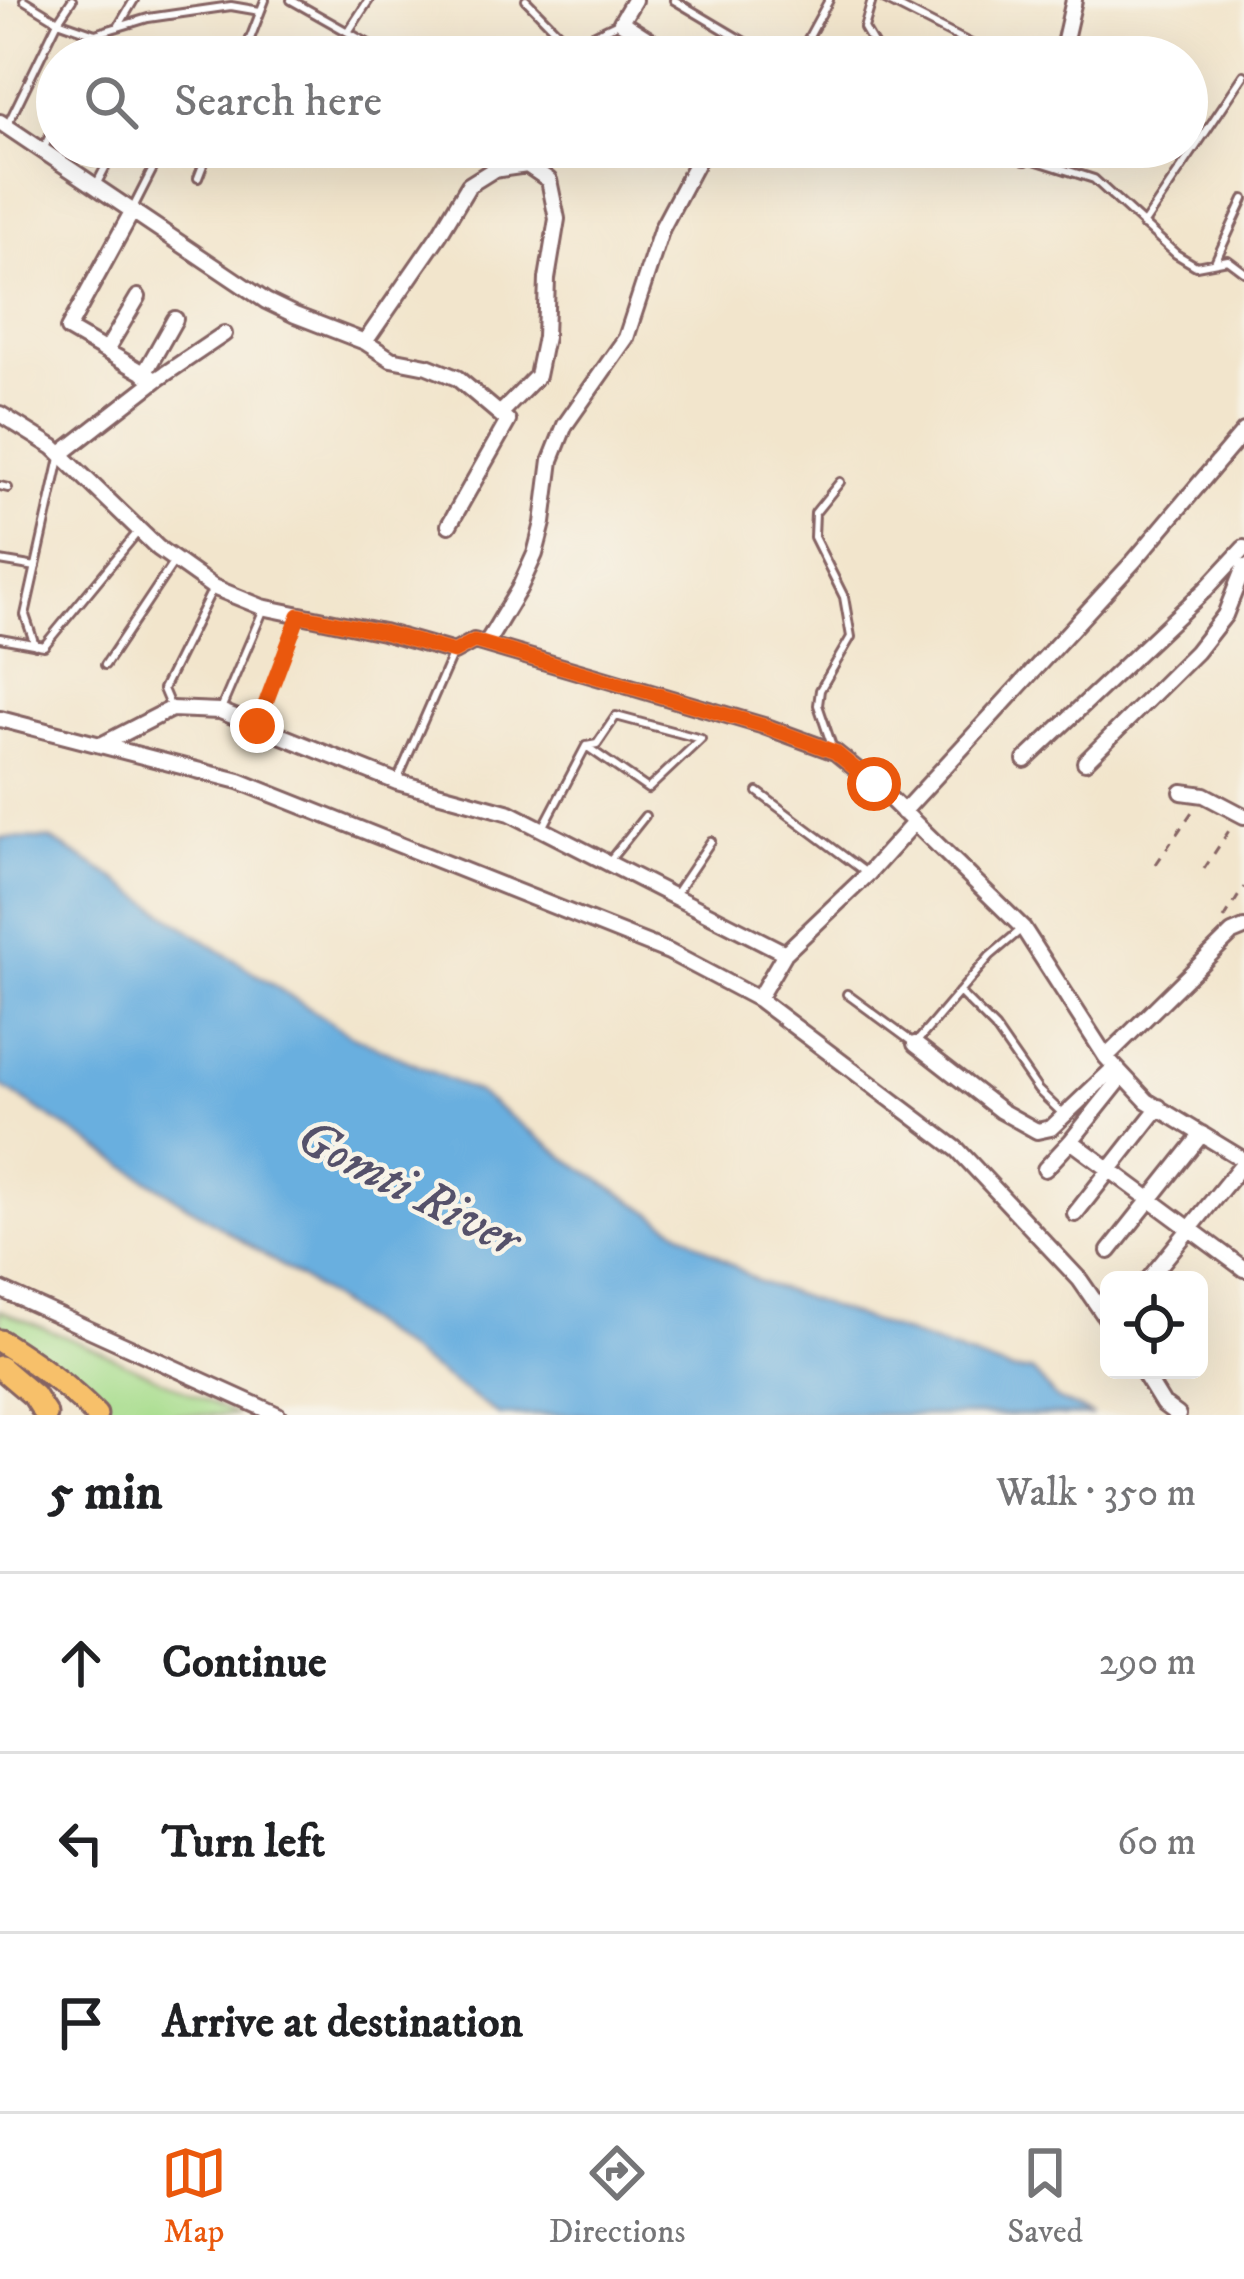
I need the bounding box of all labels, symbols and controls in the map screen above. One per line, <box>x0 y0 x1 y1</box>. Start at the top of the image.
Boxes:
search box <box>36 36 1208 168</box>
icon: search <box>78 69 144 135</box>
text: Search here <box>174 74 382 130</box>
route end <box>230 699 284 753</box>
route start <box>847 757 901 811</box>
water label: Gomti River <box>286 1106 534 1274</box>
map controls <box>1100 1271 1208 1379</box>
button: locate <box>1100 1271 1208 1379</box>
text: 5 min <box>48 1461 162 1525</box>
text: Walk · 350 m <box>996 1469 1196 1518</box>
icon: ahead <box>48 1630 114 1696</box>
text: Continue <box>162 1635 327 1691</box>
text: 290 m <box>1099 1638 1196 1687</box>
icon: left <box>48 1810 114 1876</box>
text: Turn left <box>162 1815 325 1871</box>
text: 60 m <box>1117 1818 1196 1867</box>
icon: arrive <box>48 1990 114 2056</box>
text: Arrive at destination <box>162 1995 523 2051</box>
tab: Map <box>161 2140 227 2253</box>
tab: Directions <box>549 2140 685 2253</box>
tab: Saved <box>1007 2140 1083 2253</box>

